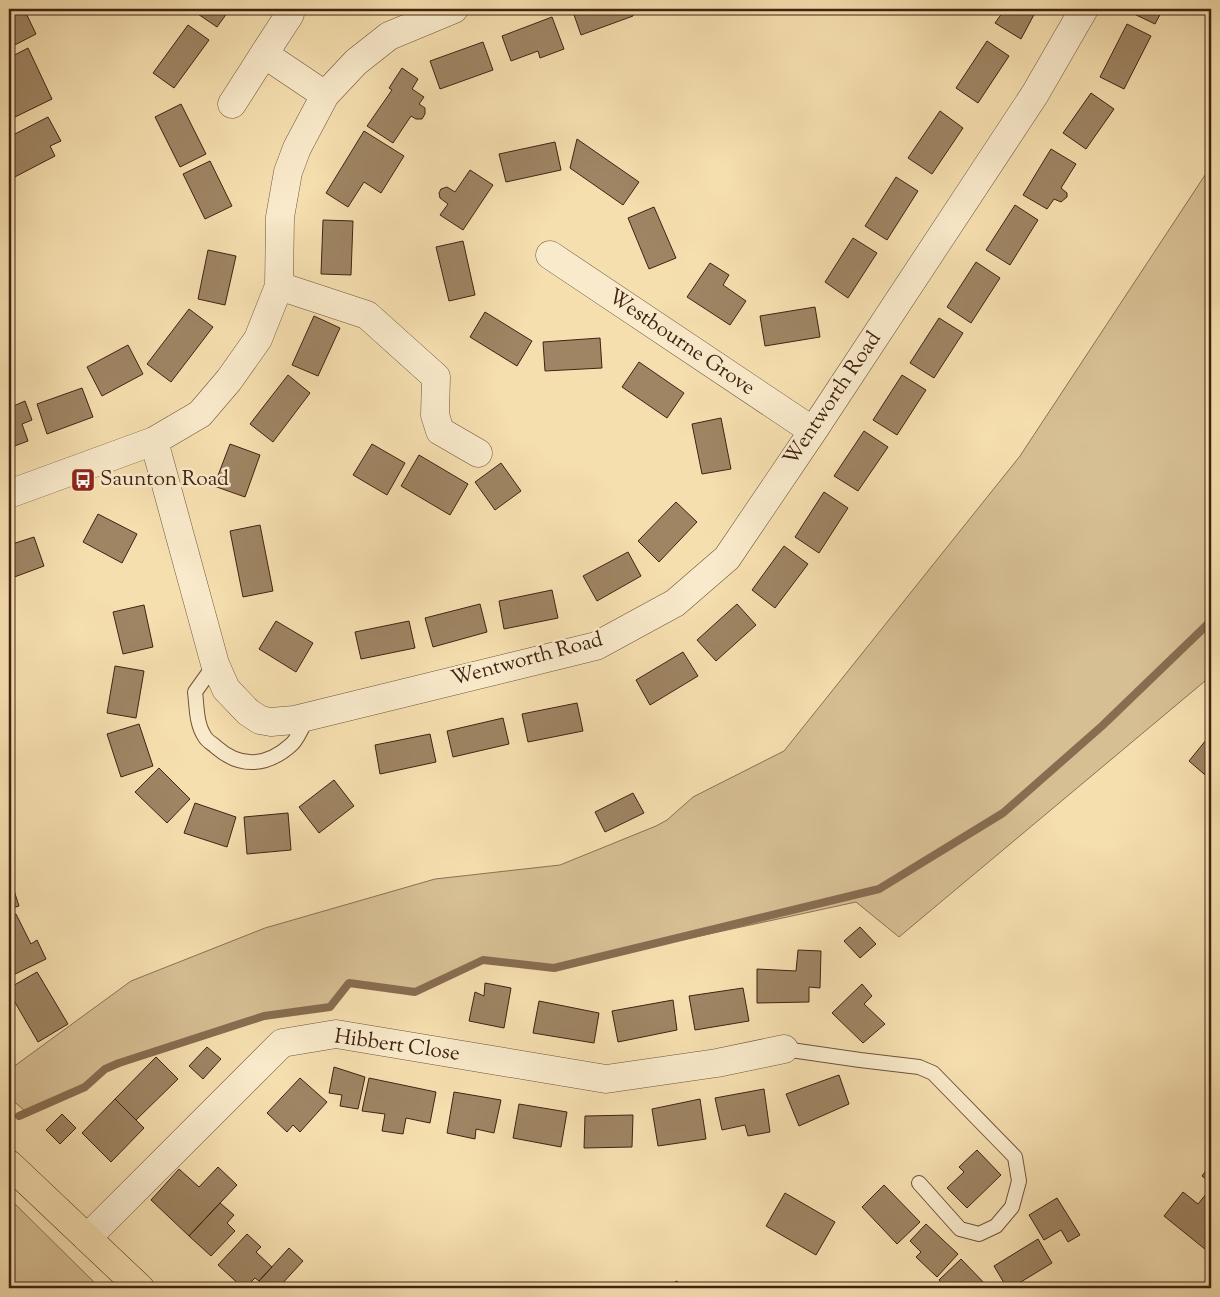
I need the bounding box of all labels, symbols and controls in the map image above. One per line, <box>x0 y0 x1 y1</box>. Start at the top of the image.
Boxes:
street label: Westbourne Grove <box>601 283 761 403</box>
street label: Wentworth Road <box>777 326 889 472</box>
place label: Saunton Road <box>100 465 229 495</box>
bus stop icon: Saunton Road <box>70 467 96 493</box>
street label: Wentworth Road <box>448 625 606 695</box>
street label: Hibbert Close <box>332 1022 462 1070</box>

